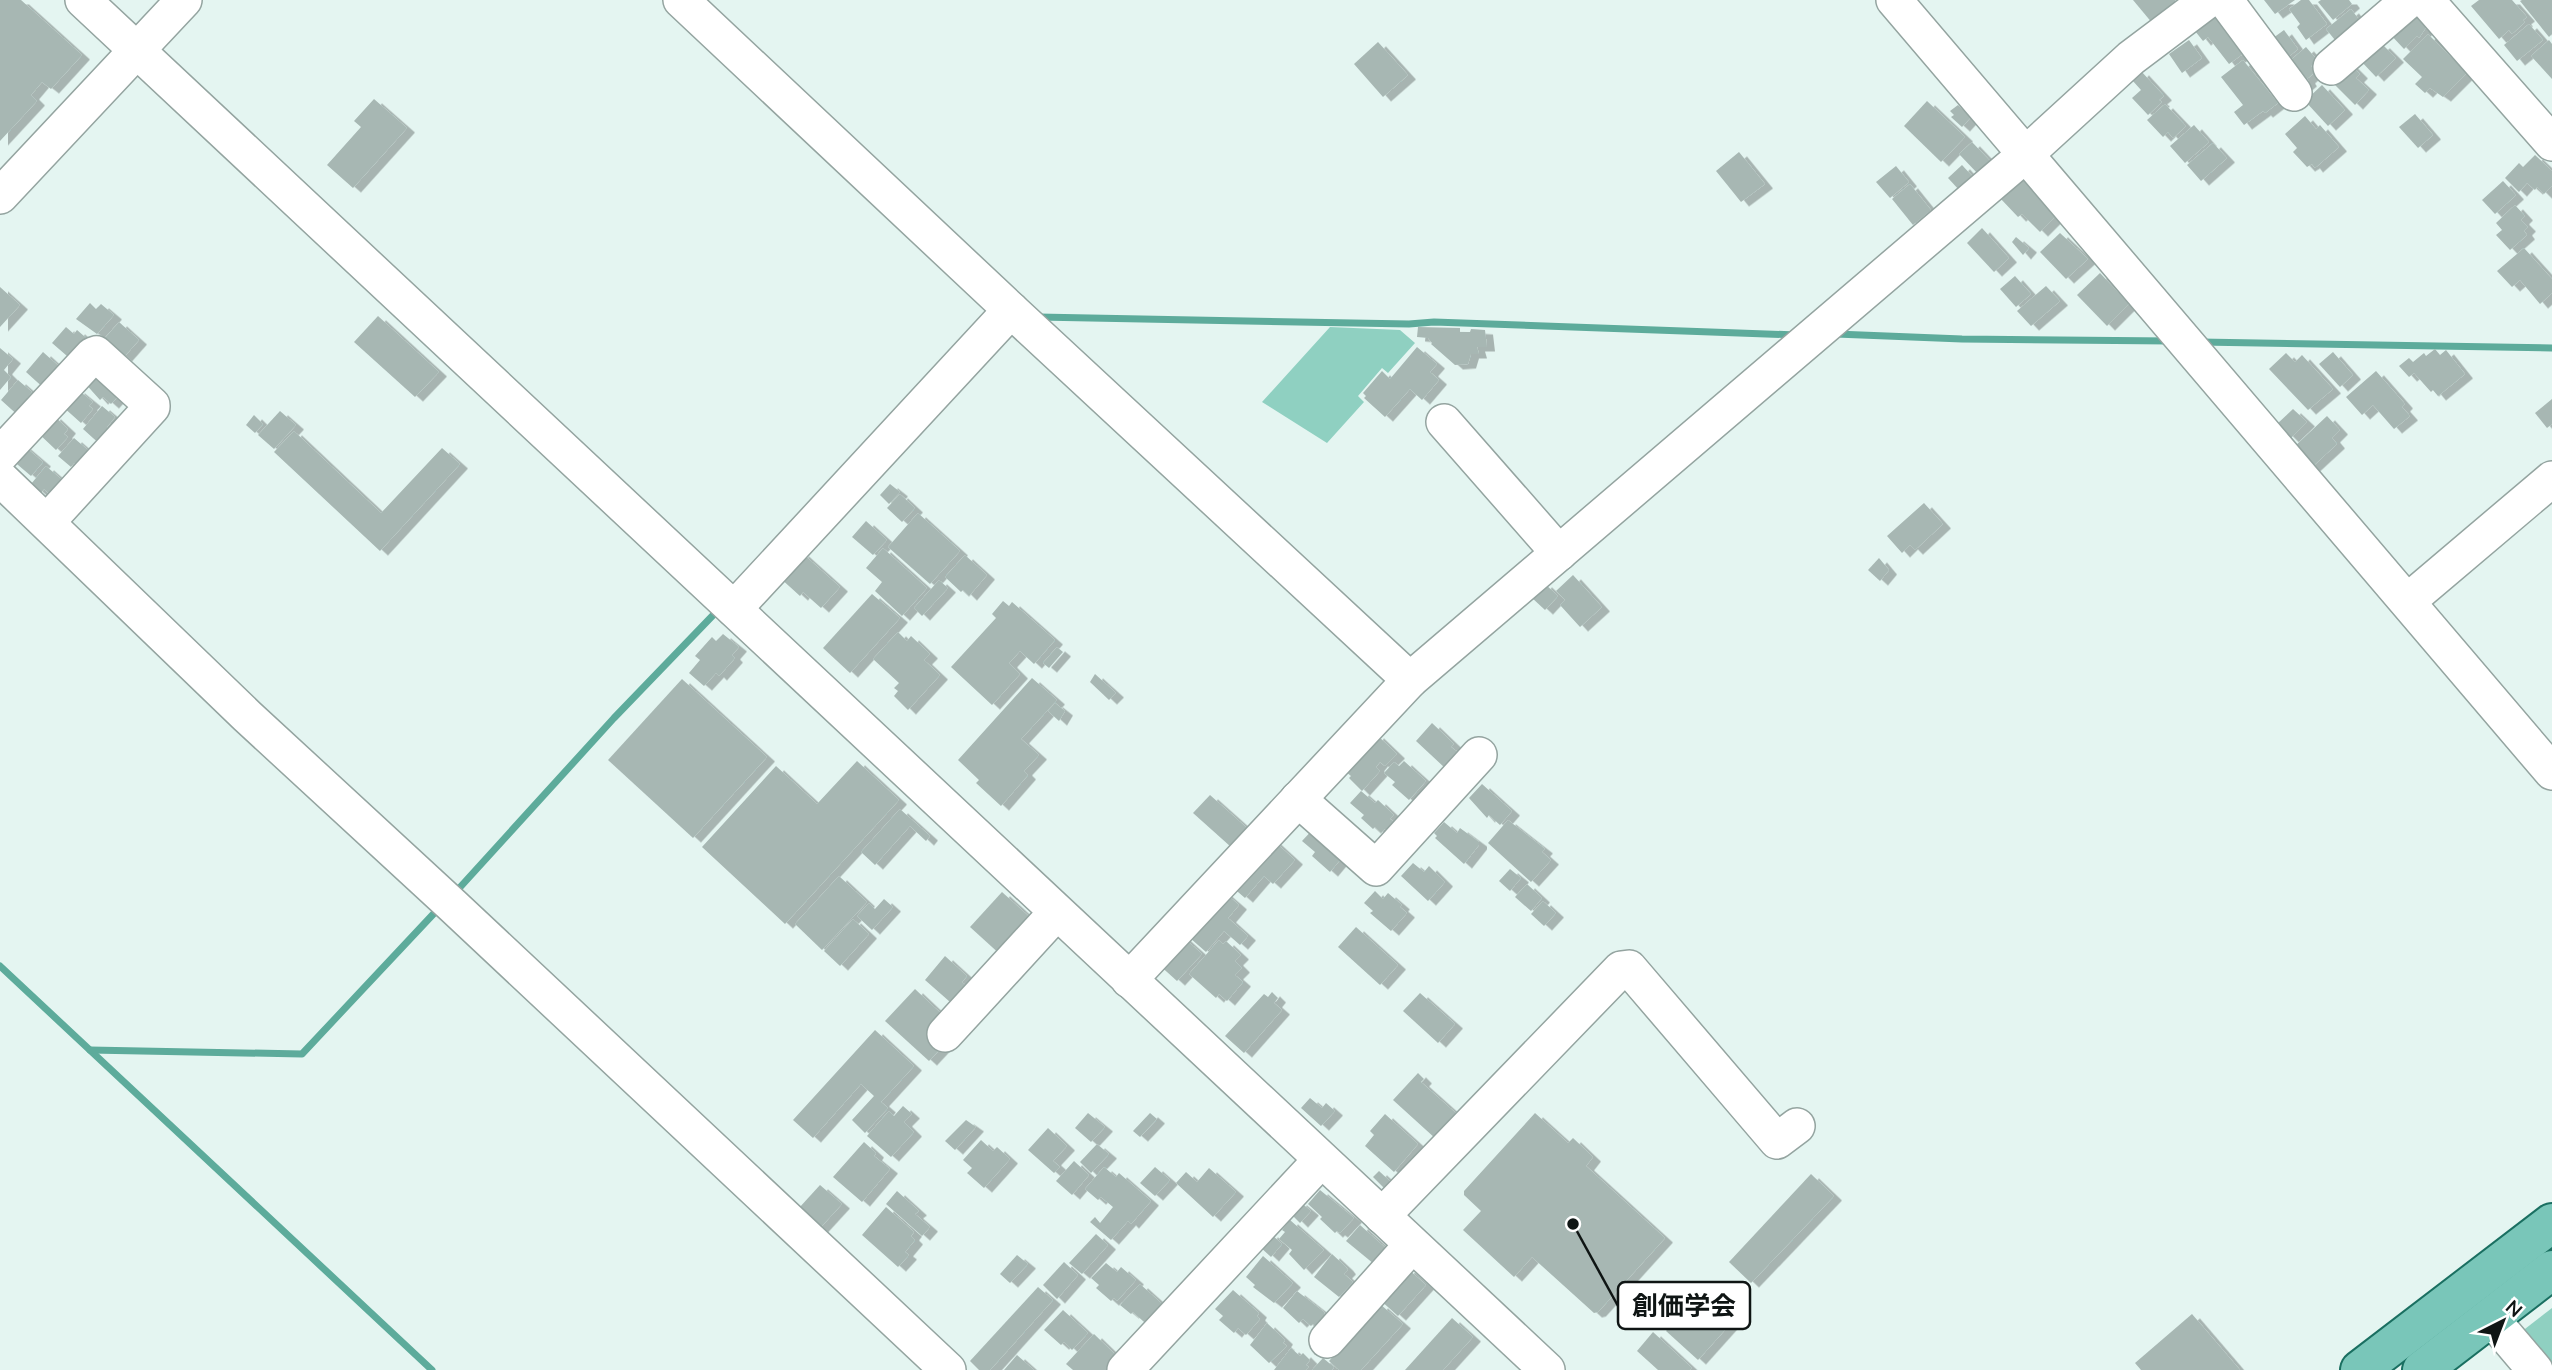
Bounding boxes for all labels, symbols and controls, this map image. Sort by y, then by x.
callout: 創価学会 [1618,1282,1750,1329]
north arrow [2468,1286,2538,1356]
text: 創価学会 [1632,1289,1736,1322]
text: N [2501,1295,2528,1322]

